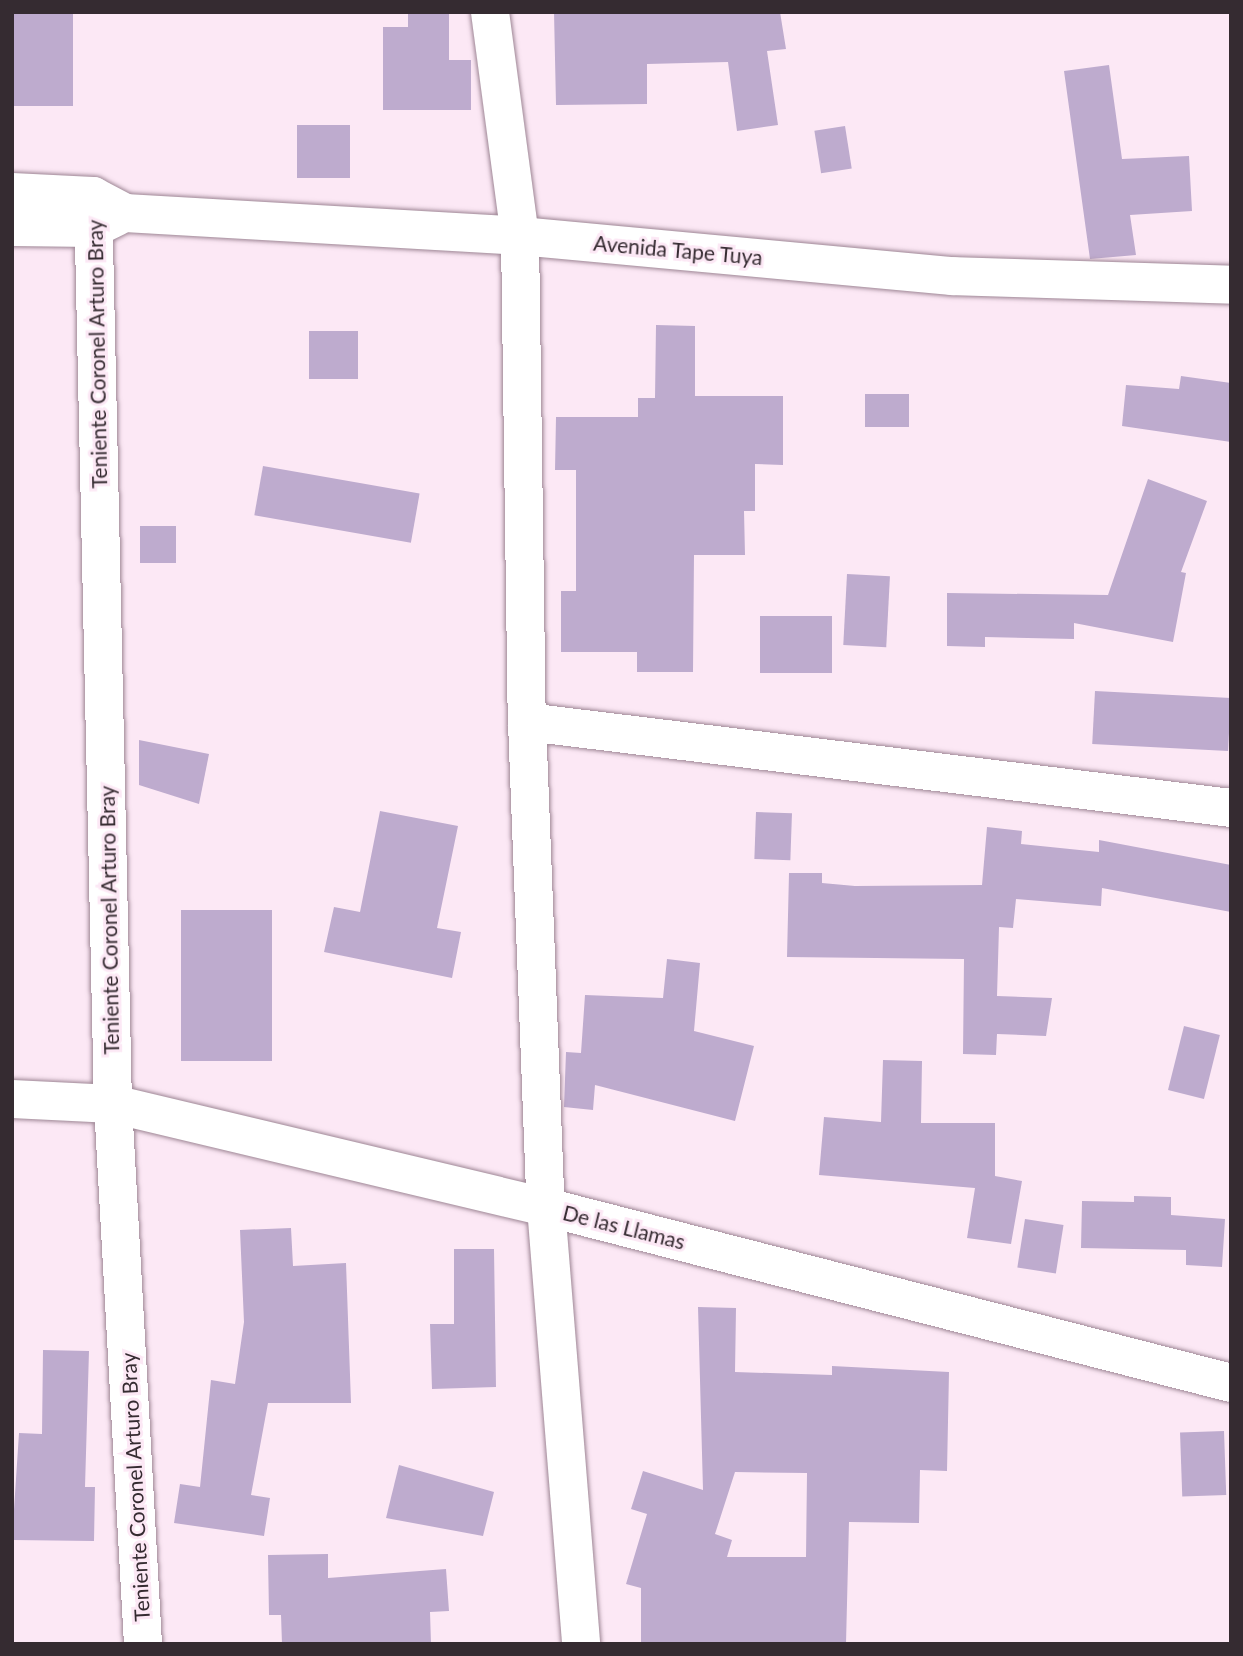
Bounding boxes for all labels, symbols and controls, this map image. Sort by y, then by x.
street label: Teniente Coronel Arturo Bray [82,219,112,489]
street label: Avenida Tape Tuya [592,230,764,270]
street label: Teniente Coronel Arturo Bray [94,785,124,1055]
street label: De las Llamas [560,1200,688,1254]
street label: Teniente Coronel Arturo Bray [115,1352,155,1622]

